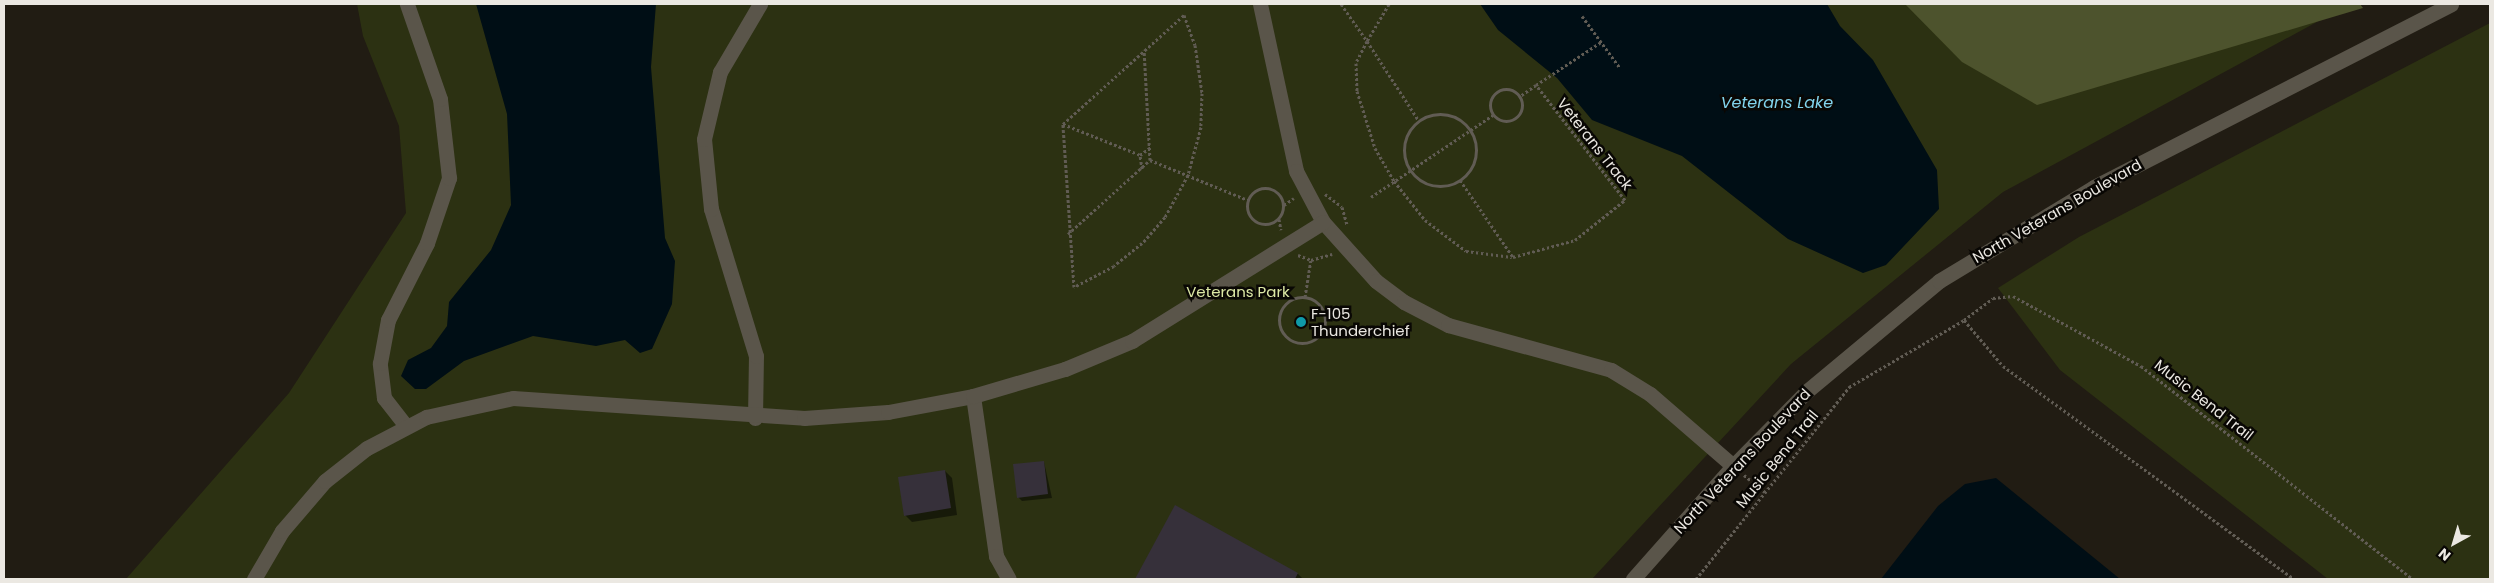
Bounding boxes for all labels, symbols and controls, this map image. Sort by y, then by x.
water label: Veterans Lake [1721,93,1833,113]
street label: Veterans Track [1553,94,1637,194]
street label: North Veterans Boulevard [1969,155,2145,267]
park label: Veterans Park [1186,283,1290,301]
place label: F-105 Thunderchief [1311,304,1410,339]
marker: F-105 Thunderchief [1295,316,1307,328]
street label: Music Bend Trail [2151,356,2257,444]
street label: North Veterans Boulevard [1670,385,1814,537]
street label: Music Bend Trail [1732,406,1822,512]
north arrow [2429,518,2479,568]
text: N [2434,544,2455,566]

